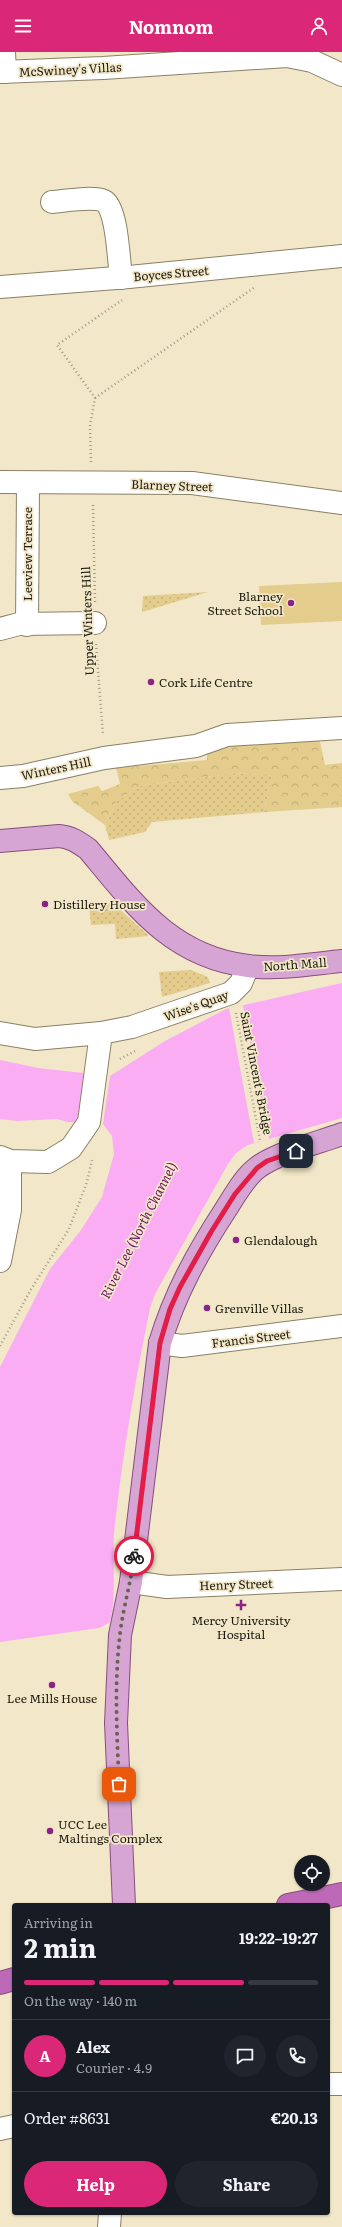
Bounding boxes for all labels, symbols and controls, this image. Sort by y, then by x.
text: Nomnom [129,13,213,40]
icon: menu [12,15,34,37]
icon: person [308,15,330,37]
street label: McSwiney's Villas [18,57,122,81]
street label: Boyces Street [133,261,210,285]
street label: Blarney Street [131,475,213,495]
street label: Leeview Terrace [18,507,36,601]
street label: Upper Winters Hill [76,566,98,676]
place label: Blarney Street School [207,587,283,619]
marker: Blarney Street School [286,598,296,608]
place label: Cork Life Centre [159,673,253,691]
marker: Cork Life Centre [146,677,156,687]
street label: Winters Hill [19,752,93,784]
place label: Distillery House [53,895,146,913]
marker: Distillery House [40,899,50,909]
street label: North Mall [263,953,327,975]
street label: Wise's Quay [161,985,231,1025]
street label: Saint Vincent's Bridge [236,1010,278,1136]
pin [279,1134,313,1168]
icon: home [285,1140,307,1162]
water label: River Lee (North Channel) [95,1158,181,1302]
place label: Glendalough [244,1231,318,1249]
marker: Glendalough [231,1235,241,1245]
place label: Grenville Villas [215,1299,304,1317]
marker: Grenville Villas [202,1303,212,1313]
street label: Francis Street [211,1324,292,1352]
courier [114,1536,154,1576]
icon: bike [123,1545,145,1567]
street label: Henry Street [199,1574,273,1594]
marker: Mercy University Hospital [235,1599,247,1611]
place label: Mercy University Hospital [191,1611,291,1643]
marker: Lee Mills House [47,1680,57,1690]
place label: Lee Mills House [7,1689,97,1707]
pin [102,1767,136,1801]
icon: bag [108,1773,130,1795]
place label: UCC Lee Maltings Complex [58,1815,162,1847]
marker: UCC Lee Maltings Complex [45,1826,55,1836]
map controls [294,1855,330,1891]
button: locate [294,1855,330,1891]
text: Arriving in [24,1913,93,1932]
text: 19:22–19:27 [239,1926,318,1949]
text: 2 min [24,1927,97,1966]
text: On the way · 140 m [24,1991,137,2010]
text: Alex [76,2035,110,2058]
button: chat [224,2035,266,2077]
button: phone [276,2035,318,2077]
text: A [39,2044,51,2067]
text: Courier · 4.9 [76,2058,152,2077]
text: Order #8631 [24,2106,110,2129]
text: €20.13 [271,2106,318,2129]
button: Help [24,2161,167,2207]
button: Share [175,2161,318,2207]

